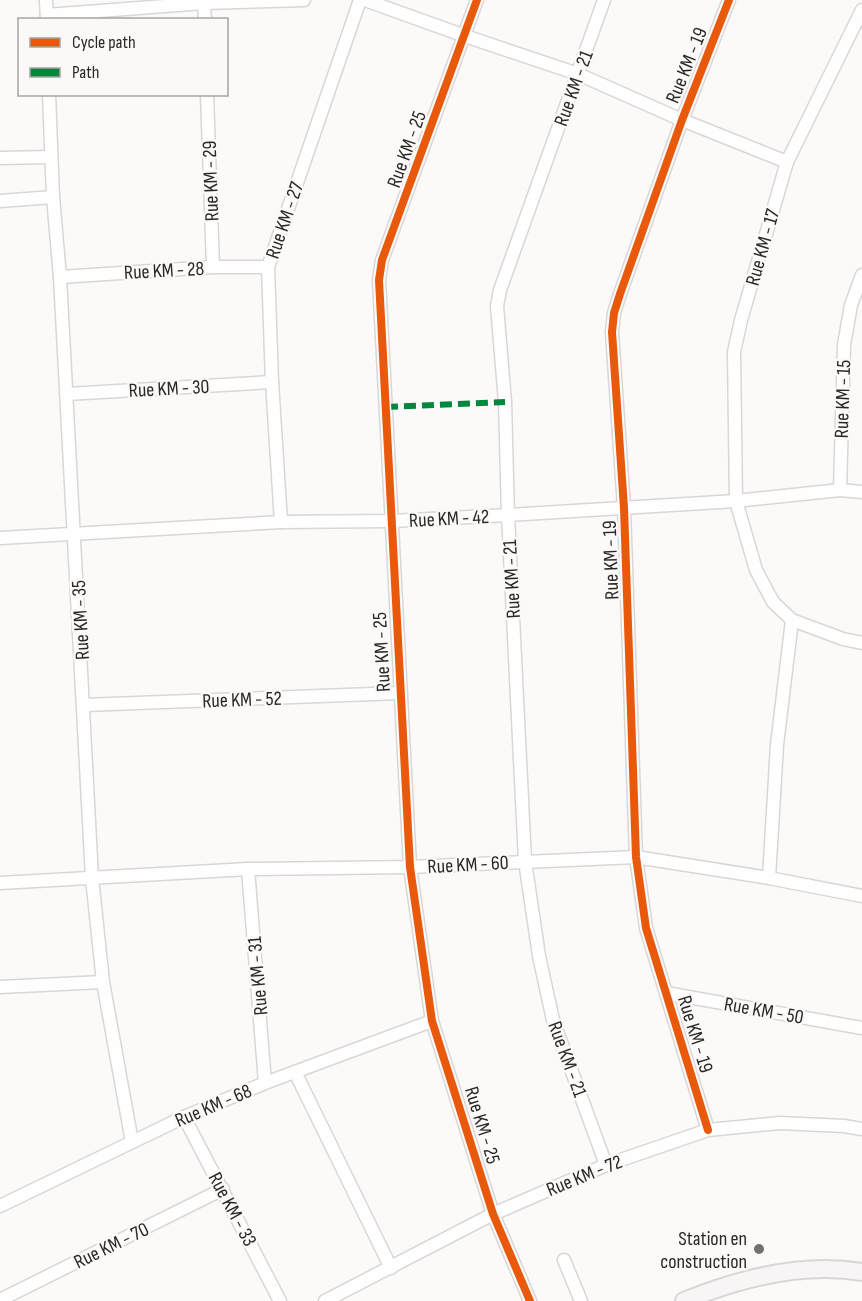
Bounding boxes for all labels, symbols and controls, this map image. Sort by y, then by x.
legend [18,18,228,96]
street label: Rue KM - 19 [661,24,713,107]
text: Cycle path [72,32,136,53]
street label: Rue KM - 21 [549,47,599,129]
text: Path [72,62,100,83]
street label: Rue KM - 25 [382,108,432,191]
street label: Rue KM - 29 [198,140,224,222]
street label: Rue KM - 27 [261,179,309,262]
street label: Rue KM - 17 [741,206,785,288]
street label: Rue KM - 28 [123,257,205,285]
street label: Rue KM - 15 [830,359,856,439]
street label: Rue KM - 30 [128,375,210,403]
street label: Rue KM - 42 [408,505,490,533]
street label: Rue KM - 19 [598,520,624,600]
street label: Rue KM - 21 [498,539,526,619]
street label: Rue KM - 35 [67,579,95,660]
street label: Rue KM - 25 [368,611,396,692]
street label: Rue KM - 52 [202,687,282,713]
street label: Rue KM - 60 [427,851,509,879]
street label: Rue KM - 31 [243,936,273,1016]
street label: Rue KM - 50 [722,992,806,1030]
street label: Rue KM - 19 [672,993,718,1076]
street label: Rue KM - 21 [542,1018,592,1100]
street label: Rue KM - 68 [171,1079,255,1133]
street label: Rue KM - 25 [459,1084,505,1167]
street label: Rue KM - 72 [543,1150,626,1202]
street label: Rue KM - 33 [203,1168,262,1251]
street label: Rue KM - 70 [70,1217,153,1274]
place label: Station en construction [660,1227,747,1274]
marker: Station en construction [752,1242,766,1256]

